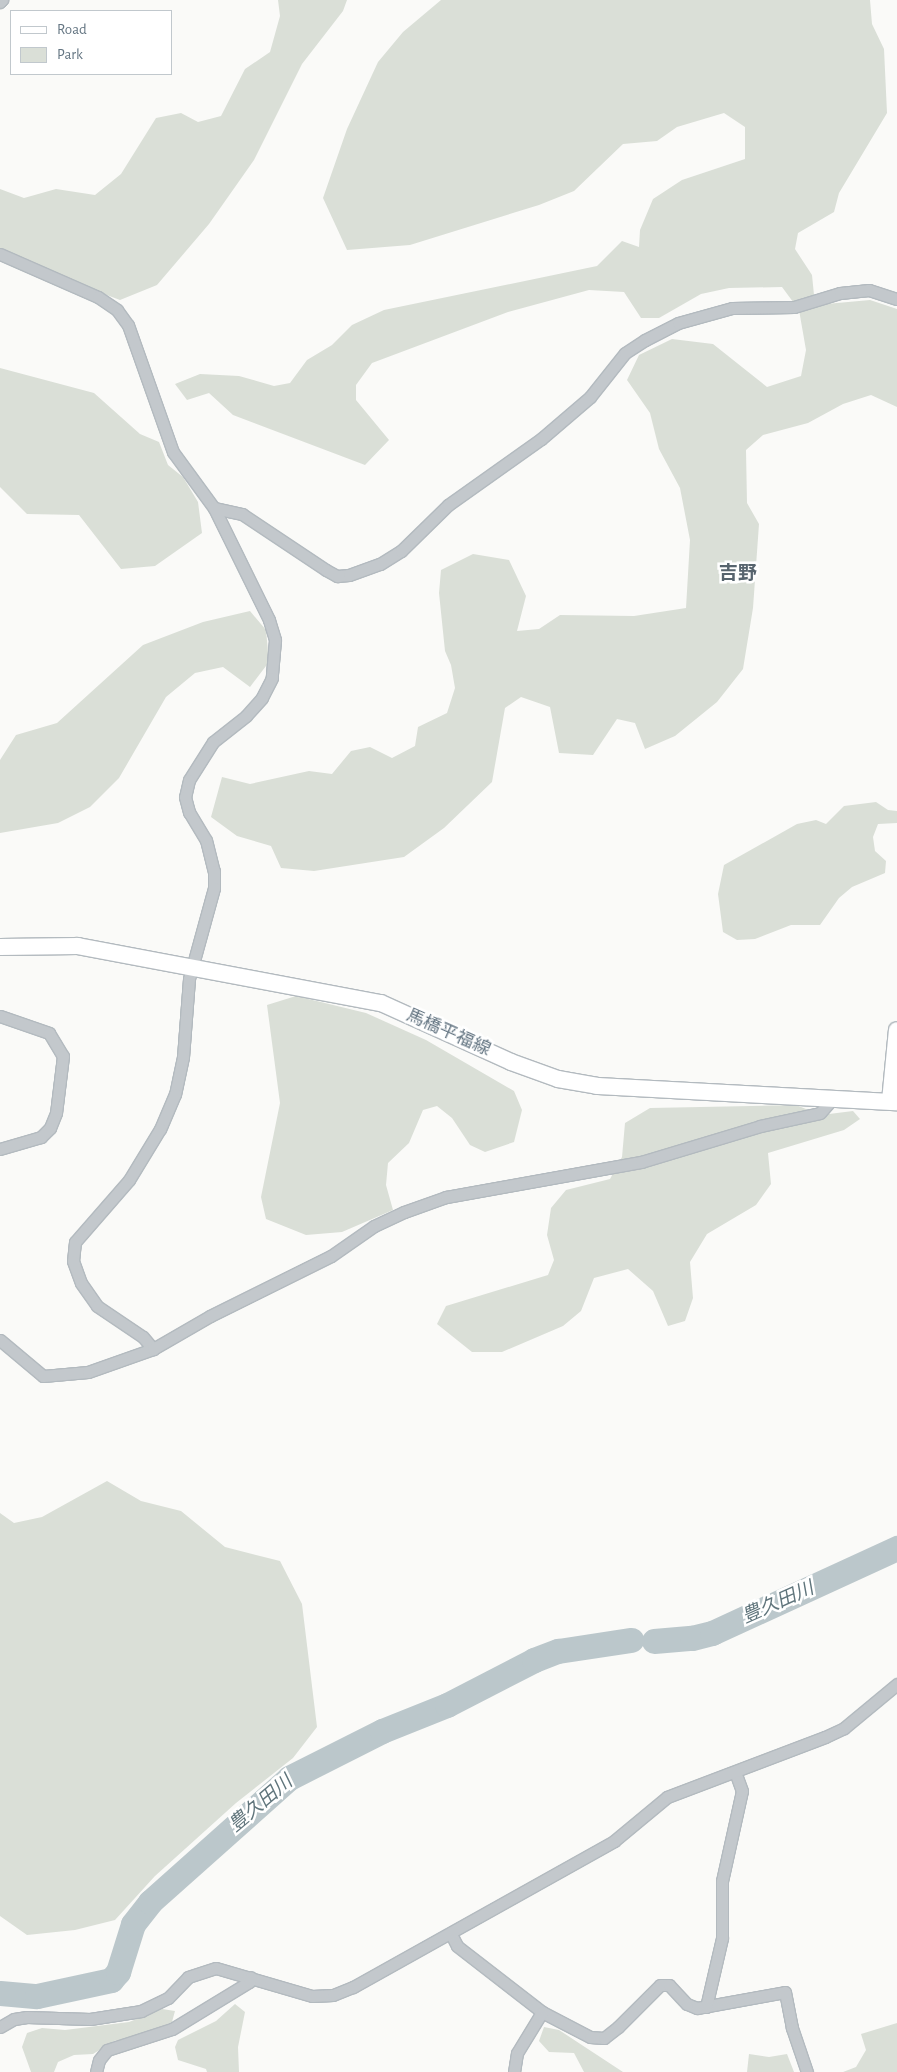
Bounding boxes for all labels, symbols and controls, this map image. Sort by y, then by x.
legend [10,10,172,75]
text: Road [57,22,87,37]
text: Park [57,47,83,62]
district label: 吉野 [719,563,757,585]
street label: 馬橋平福線 [402,1005,494,1061]
water label: 豊久田川 [739,1577,817,1629]
water label: 豊久田川 [225,1771,297,1837]

